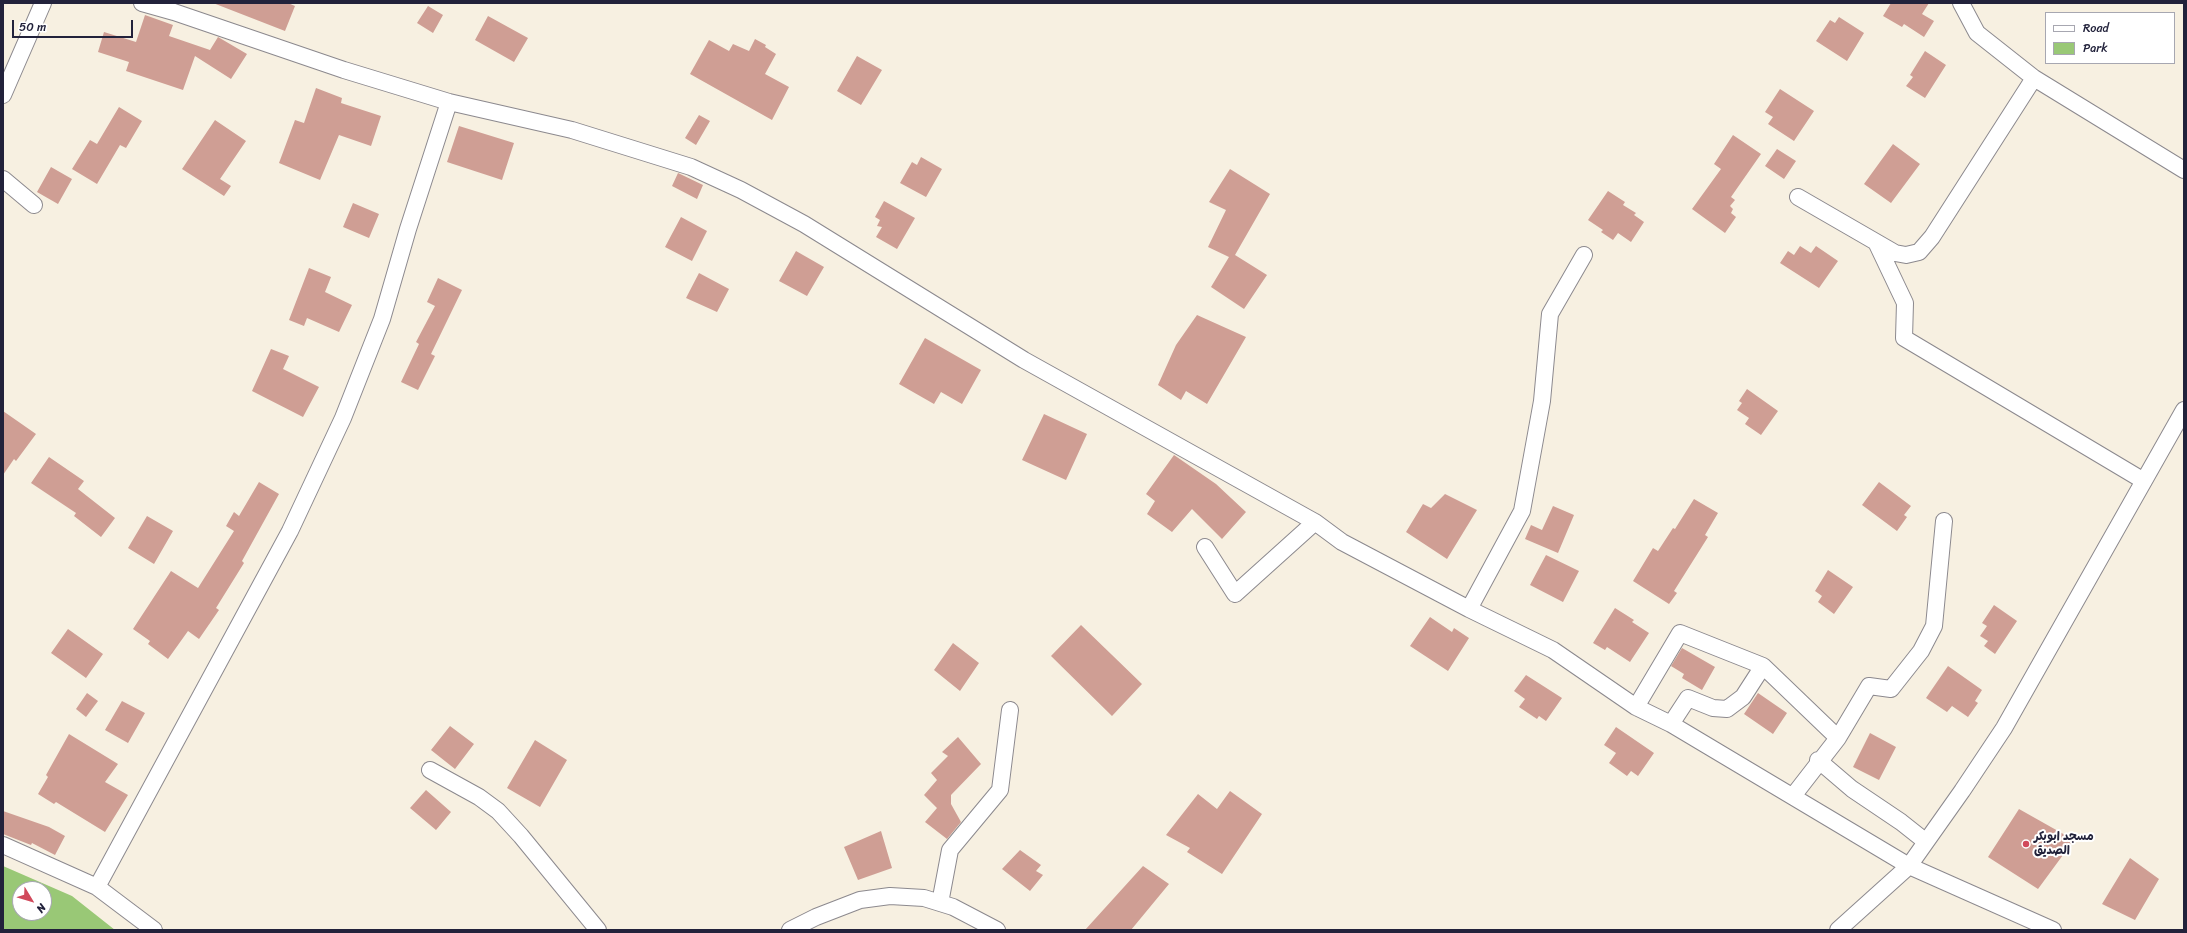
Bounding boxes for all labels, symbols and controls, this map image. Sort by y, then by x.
scale bar [14,12,135,38]
legend [2045,12,2175,64]
text: 50 m [19,16,46,38]
text: Road [2083,17,2109,39]
text: Park [2083,37,2108,59]
place label: مسجد ابوبكر الصديق [2034,830,2094,858]
marker: مسجد ابوبكر الصديق [2021,839,2031,849]
north arrow [12,881,52,921]
text: N [31,899,51,917]

